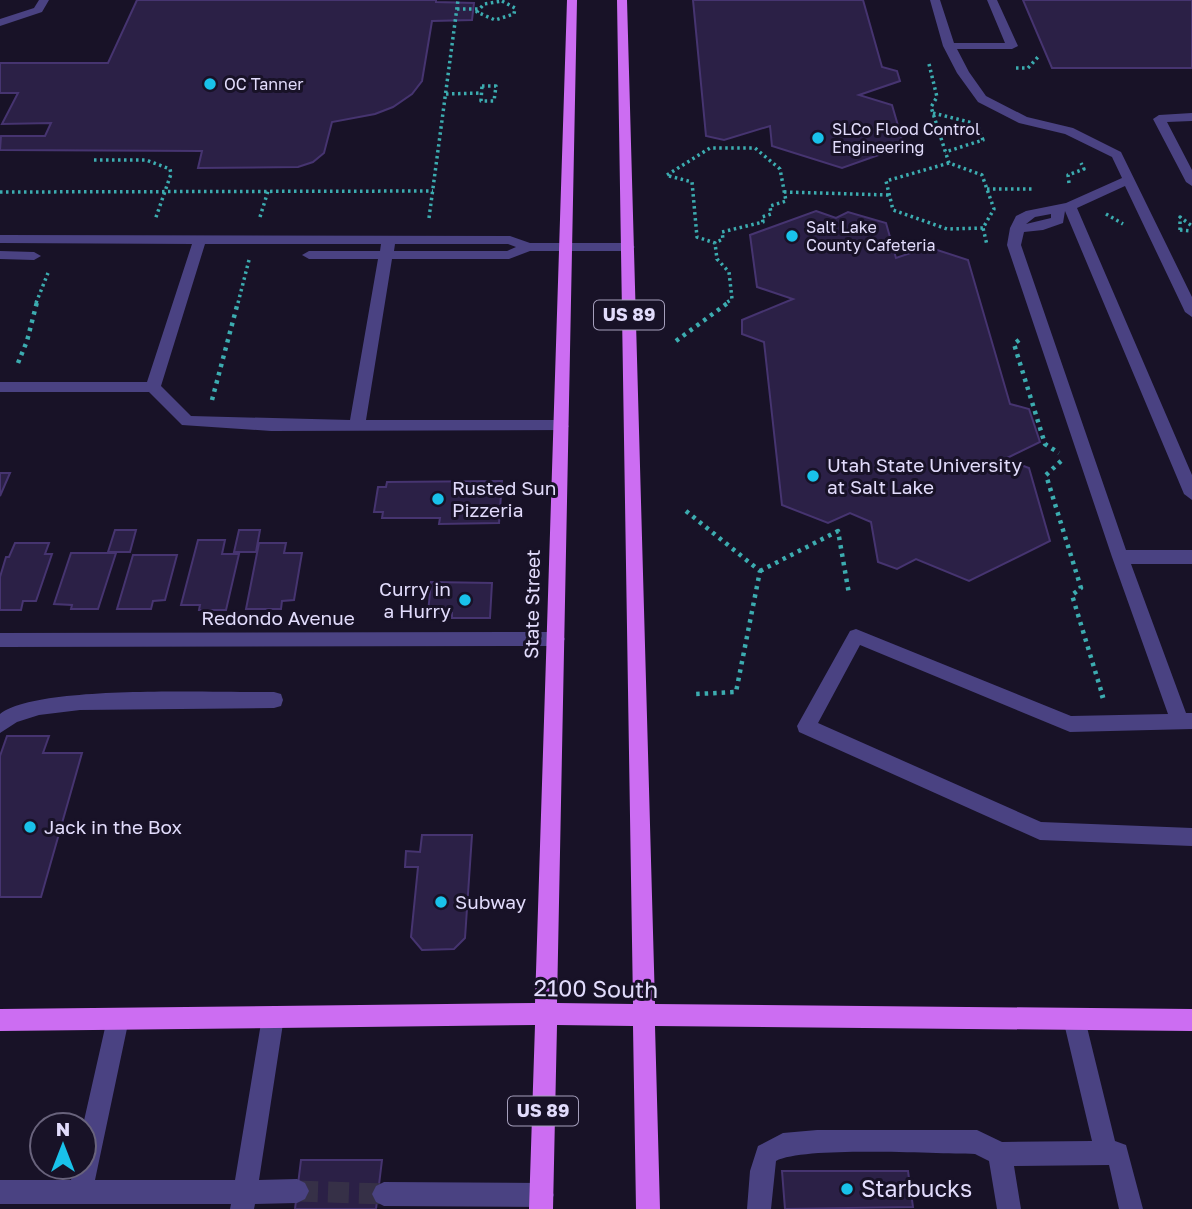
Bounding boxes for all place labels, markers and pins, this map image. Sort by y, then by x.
place label: OC Tanner [224,74,303,94]
marker: OC Tanner [202,76,218,92]
place label: SLCo Flood Control Engineering [832,119,980,157]
marker: SLCo Flood Control Engineering [810,130,826,146]
place label: Salt Lake County Cafeteria [806,217,936,255]
marker: Salt Lake County Cafeteria [784,228,800,244]
place label: Utah State University at Salt Lake [827,453,1022,498]
marker: Utah State University at Salt Lake [805,468,821,484]
place label: Rusted Sun Pizzeria [452,476,557,521]
marker: Rusted Sun Pizzeria [430,491,446,507]
place label: Curry in a Hurry [379,577,451,622]
marker: Curry in a Hurry [457,592,473,608]
place label: Jack in the Box [44,815,182,838]
marker: Jack in the Box [22,819,38,835]
place label: Subway [455,890,527,913]
marker: Subway [433,894,449,910]
place label: Starbucks [861,1174,972,1202]
marker: Starbucks [839,1181,855,1197]

